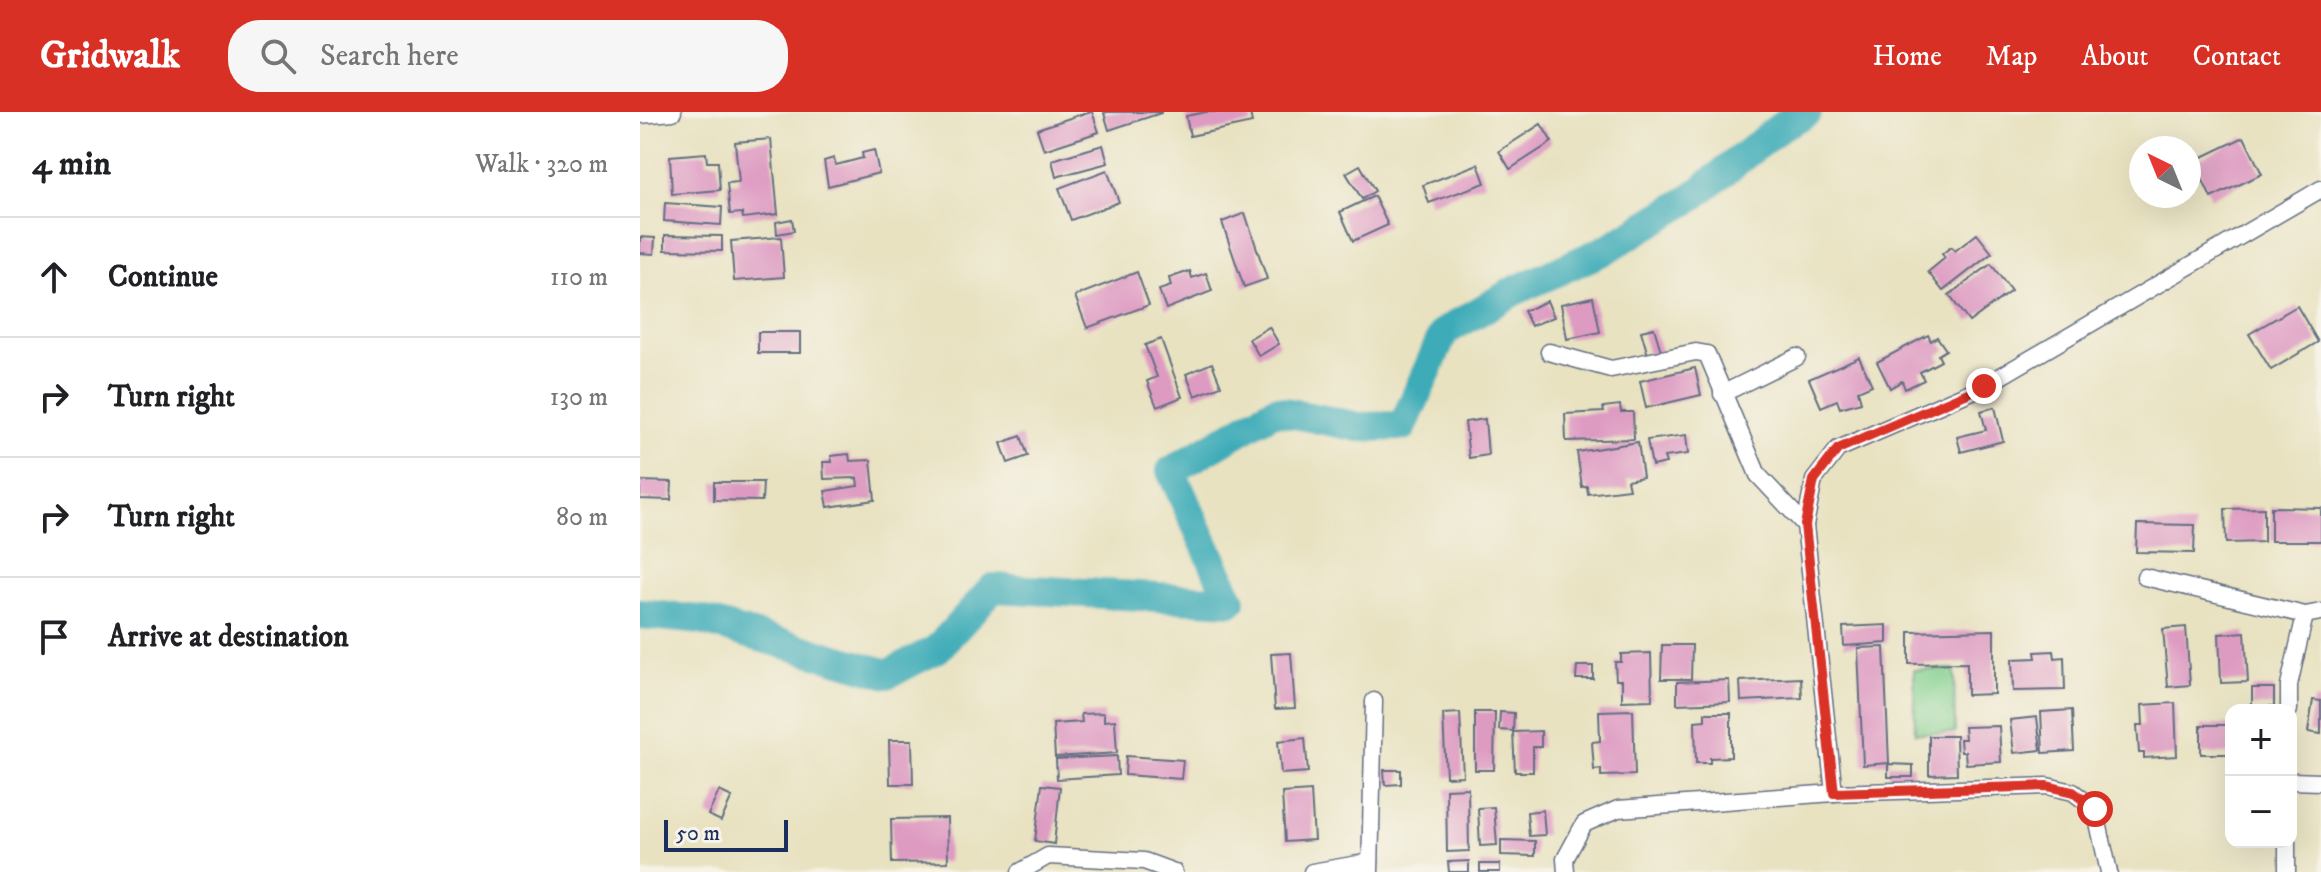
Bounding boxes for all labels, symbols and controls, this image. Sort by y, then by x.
search box [228,20,788,92]
text: Gridwalk [40,32,180,80]
icon: search [256,34,300,78]
text: Search here [320,38,459,75]
text: Home [1873,39,1942,74]
text: Map [1986,39,2037,74]
text: About [2081,39,2148,74]
text: Contact [2192,39,2281,74]
north arrow [2129,136,2201,208]
text: 4 min [32,143,111,185]
text: Walk · 320 m [475,148,608,181]
icon: ahead [32,255,76,299]
text: Continue [108,259,218,296]
text: 110 m [550,261,608,294]
route end [1966,368,2002,404]
icon: right [32,375,76,419]
text: Turn right [108,379,235,416]
text: 130 m [550,381,608,414]
icon: right [32,495,76,539]
text: Turn right [108,499,235,536]
text: 80 m [556,501,608,534]
icon: arrive [32,615,76,659]
text: Arrive at destination [108,619,349,656]
map controls [2225,704,2297,848]
button: + [2225,704,2297,776]
button: − [2225,776,2297,848]
route start [2077,791,2113,827]
scale bar [664,816,788,852]
text: 50 m [676,820,720,847]

